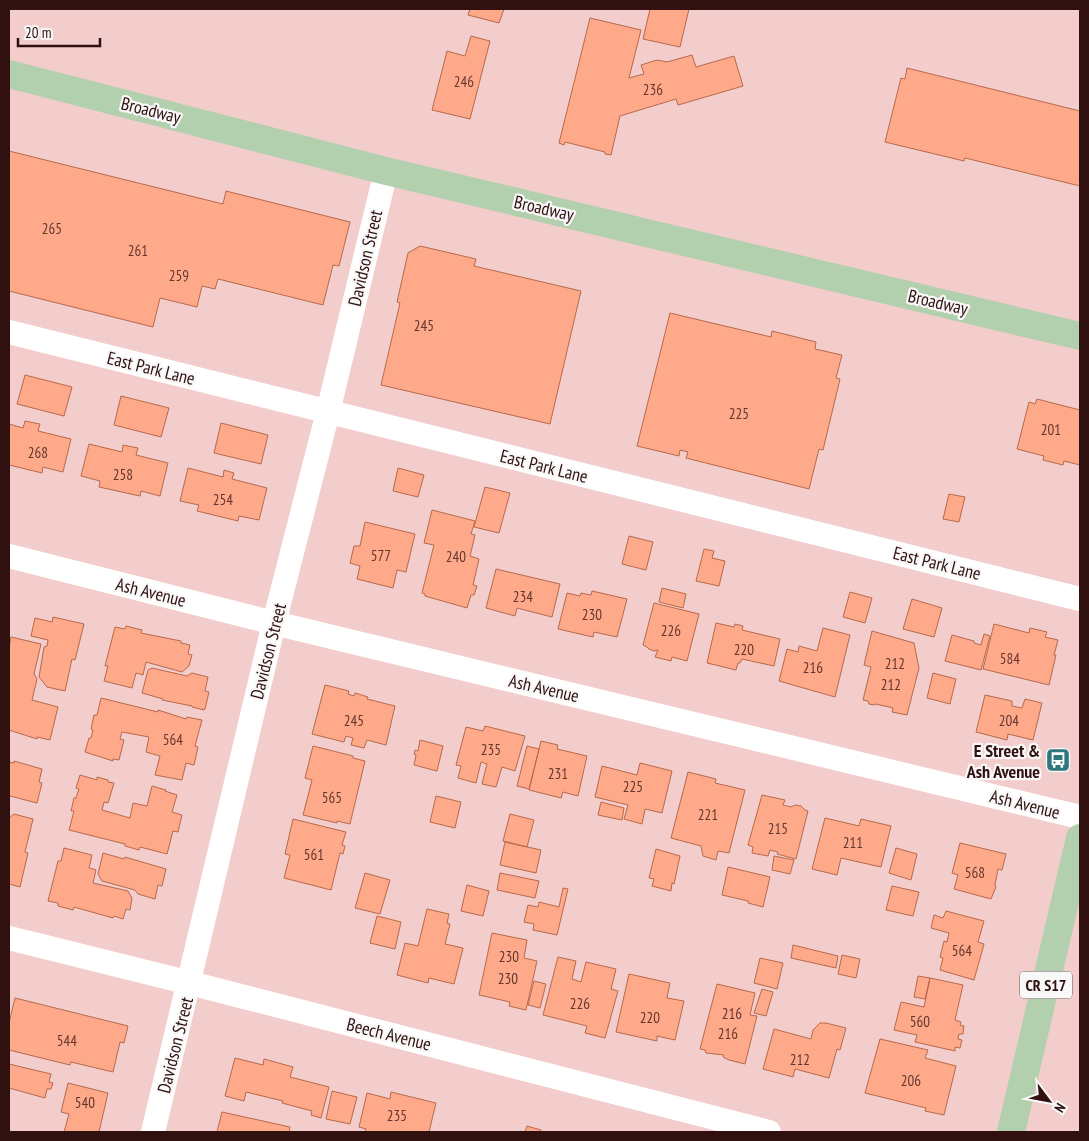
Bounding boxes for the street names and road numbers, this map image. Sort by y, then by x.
street label: Broadway [119,91,183,129]
street label: Broadway [512,190,576,226]
street label: Davidson Street [343,208,387,308]
street label: Broadway [906,284,970,320]
street label: East Park Lane [105,346,197,390]
street label: East Park Lane [498,444,590,488]
street label: East Park Lane [891,541,983,585]
street label: Ash Avenue [114,572,188,612]
street label: Davidson Street [245,601,291,701]
street label: Ash Avenue [507,669,581,707]
street label: Ash Avenue [988,784,1062,824]
road number: CR S17 [1020,972,1072,998]
street label: Davidson Street [152,995,198,1095]
street label: Beech Avenue [344,1012,434,1056]

